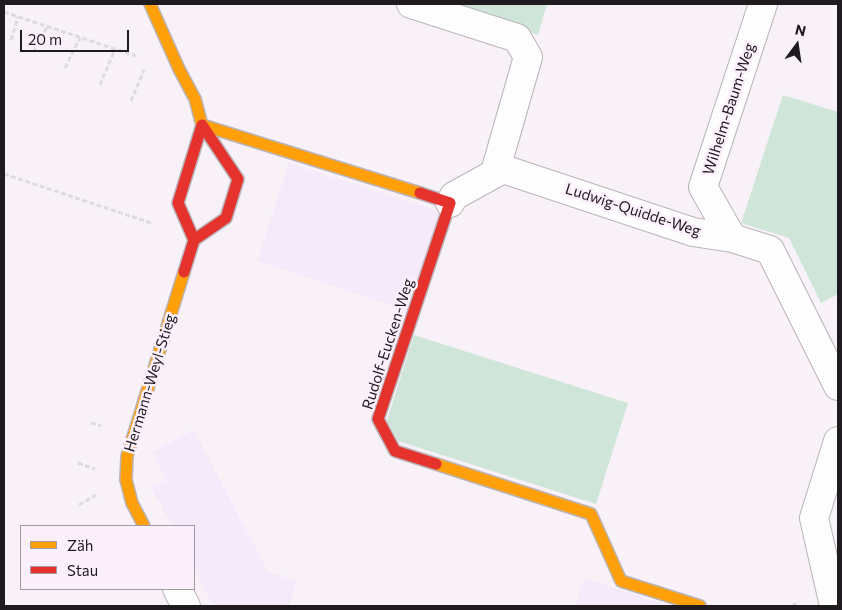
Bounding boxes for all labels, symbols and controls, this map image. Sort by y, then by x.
scale bar [22,20,131,52]
north arrow [772,20,822,70]
text: N [794,20,808,39]
text: 20 m [28,30,62,48]
street label: Wilhelm-Baum-Weg [699,41,759,177]
street label: Ludwig-Quidde-Weg [563,180,703,240]
street label: Rudolf-Eucken-Weg [358,276,418,412]
street label: Hermann-Weyl-Stieg [120,312,180,454]
legend [20,525,195,590]
text: Zäh [67,536,93,554]
text: Stau [67,561,98,579]

